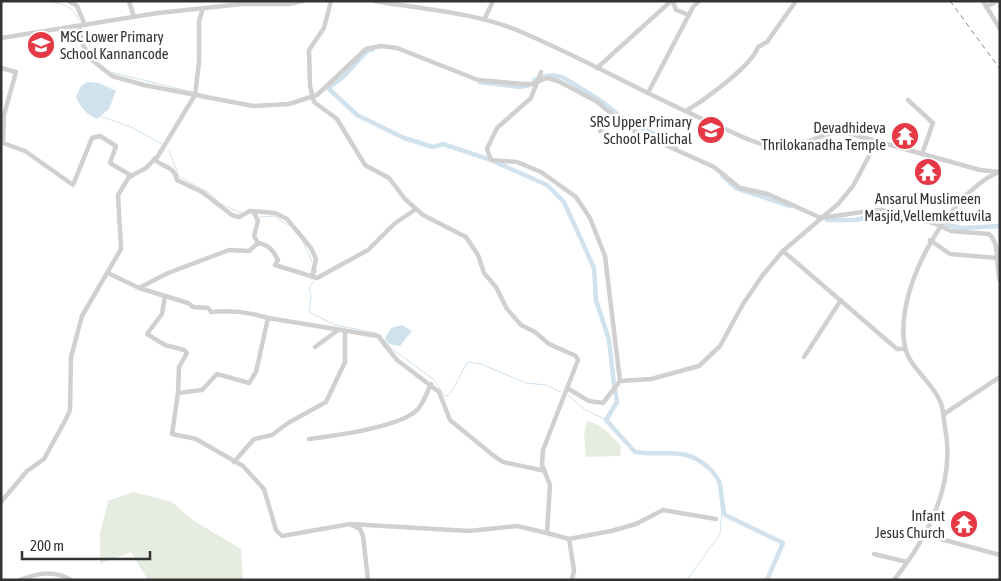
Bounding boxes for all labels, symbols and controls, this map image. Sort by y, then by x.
place label: MSC Lower Primary School Kannancode [60,28,169,62]
school or university icon: MSC Lower Primary School Kannancode [26,30,56,60]
place label: SRS Upper Primary School Pallichal [590,113,692,147]
school or university icon: SRS Upper Primary School Pallichal [696,115,726,145]
place label: Devadhideva Thrilokanadha Temple [761,119,886,153]
temple icon: Devadhideva Thrilokanadha Temple [890,121,920,151]
temple icon: Ansarul Muslimeen Masjid,Vellemkettuvila [913,157,943,187]
place label: Ansarul Muslimeen Masjid,Vellemkettuvila [864,190,992,224]
place label: Infant Jesus Church [875,507,945,541]
temple icon: Infant Jesus Church [949,509,979,539]
scale bar [22,528,150,560]
text: 200 m [30,537,64,554]

